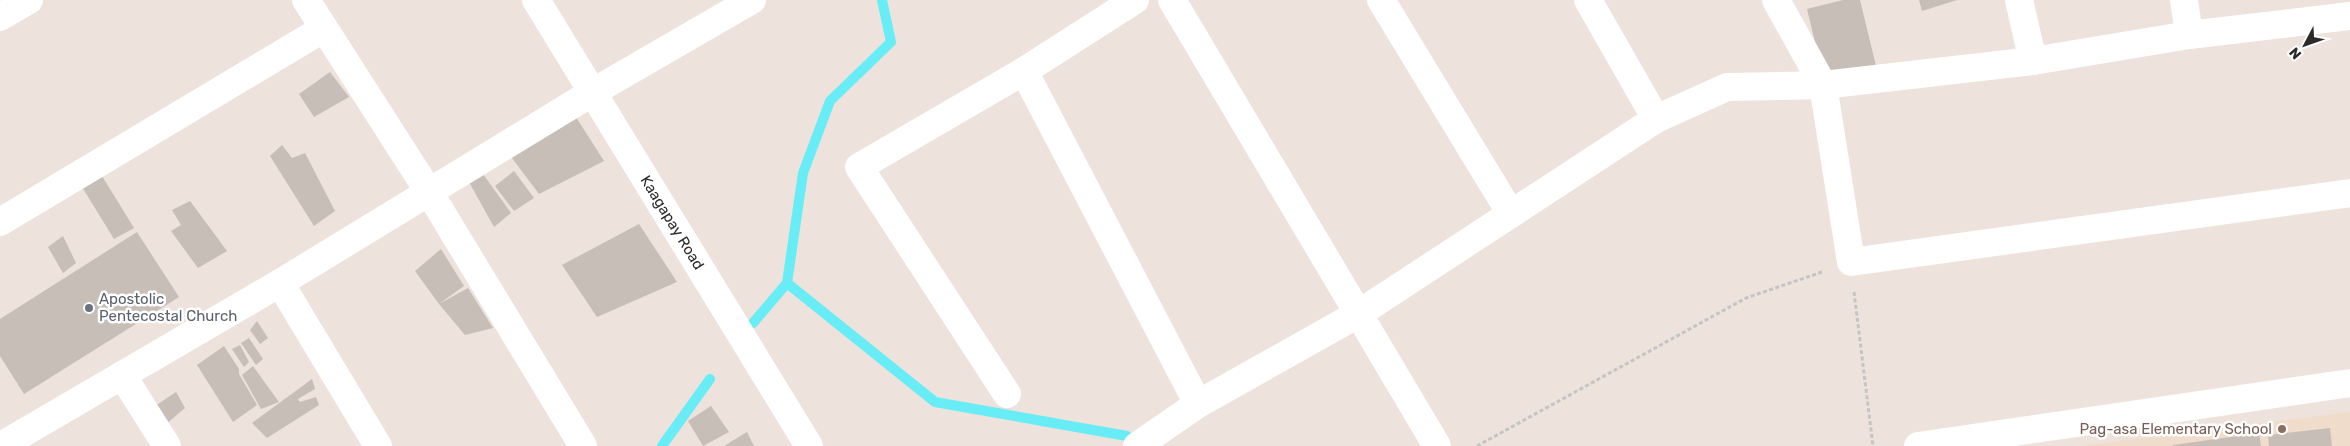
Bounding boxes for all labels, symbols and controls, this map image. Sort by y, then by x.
north arrow [2280,20,2330,70]
text: N [2286,44,2305,63]
street label: Kaagapay Road [637,172,708,273]
place label: Apostolic Pentecostal Church [99,290,237,325]
marker: Apostolic Pentecostal Church [83,302,95,314]
place label: Pag-asa Elementary School [2079,420,2272,438]
marker: Pag-asa Elementary School [2276,423,2288,435]

